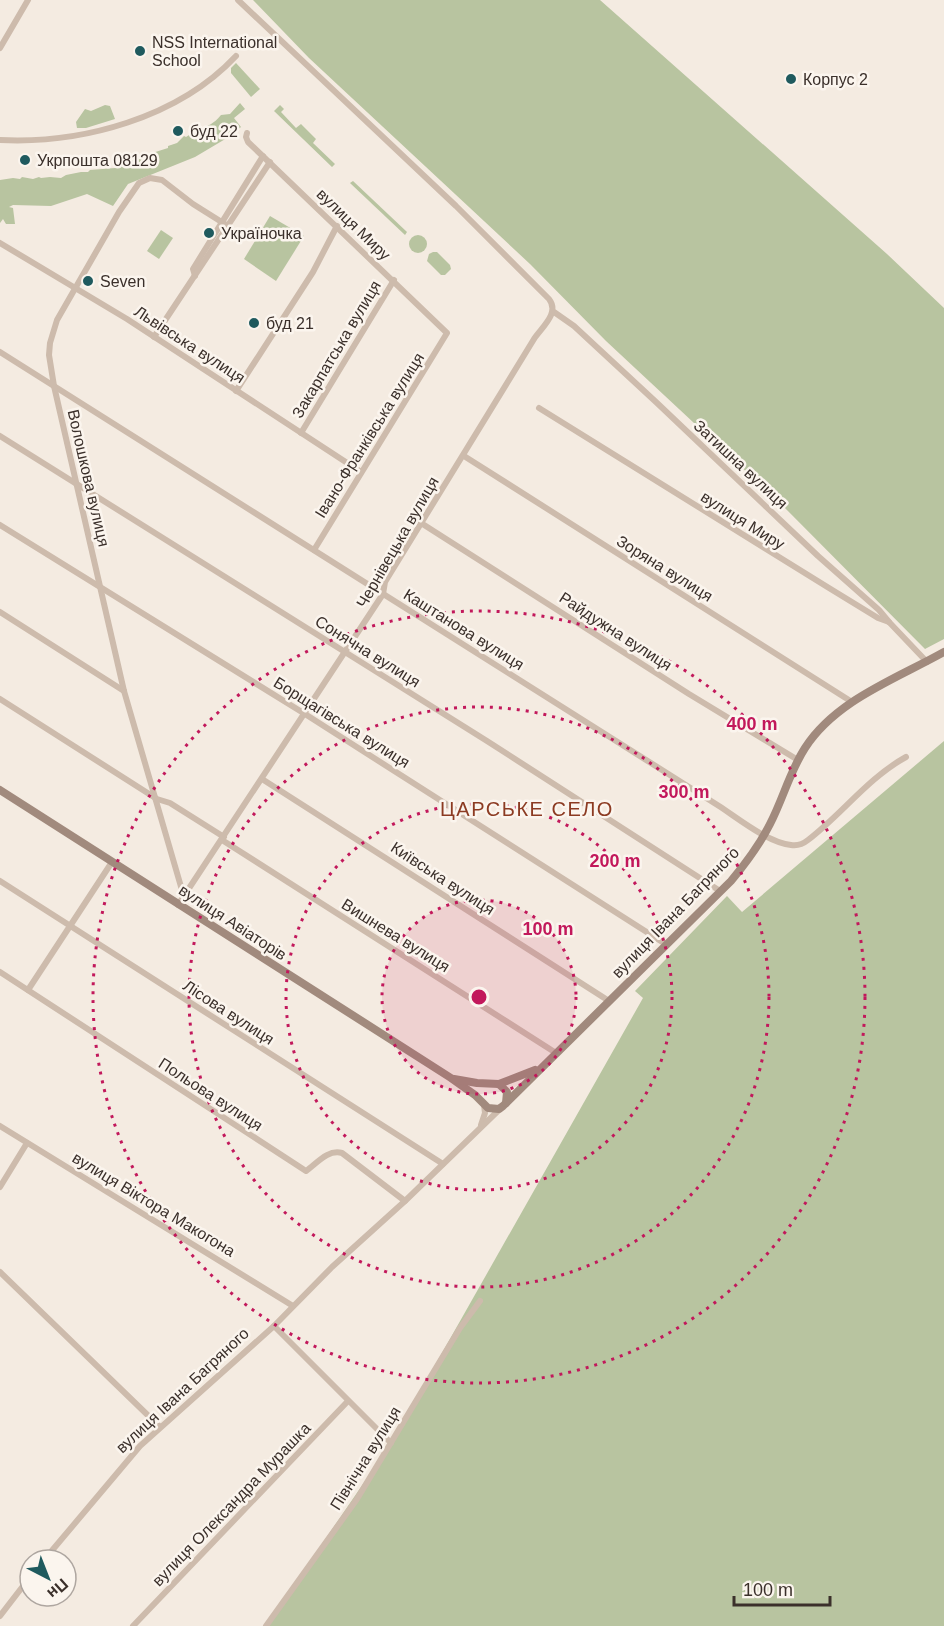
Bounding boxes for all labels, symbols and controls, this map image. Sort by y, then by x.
place label: NSS International School [152,34,277,69]
marker: NSS International School [133,44,147,58]
place label: Корпус 2 [803,71,868,88]
marker: Корпус 2 [784,72,798,86]
place label: буд 22 [190,123,238,140]
marker: буд 22 [171,124,185,138]
place label: Укрпошта 08129 [37,152,158,169]
marker: Укрпошта 08129 [18,153,32,167]
street label: вулиця Миру [313,185,394,264]
place label: Україночка [221,225,302,242]
marker: Україночка [202,226,216,240]
place label: Seven [100,273,145,290]
marker: Seven [81,274,95,288]
street label: Закарпатська вулиця [289,278,384,421]
street label: Львівська вулиця [131,302,248,386]
place label: буд 21 [266,315,314,332]
marker: буд 21 [247,316,261,330]
street label: Івано-Франківська вулиця [312,350,427,521]
street label: Волошкова вулиця [64,408,113,548]
street label: Затишна вулиця [690,417,791,512]
street label: Чернівецька вулиця [353,474,442,611]
street label: вулиця Миру [698,488,788,553]
street label: Зоряна вулиця [614,532,716,605]
street label: Каштанова вулиця [401,586,527,673]
street label: Райдужна вулиця [556,589,675,674]
street label: Сонячна вулиця [312,612,423,691]
street label: Борщагівська вулиця [271,674,413,771]
text: 400 m [726,714,778,734]
text: 300 m [658,782,710,802]
district label: ЦАРСЬКЕ СЕЛО [440,798,614,820]
street label: Київська вулиця [388,839,498,918]
street label: вулиця Івана Багряного [608,843,742,981]
text: 200 m [589,851,641,871]
street label: вулиця Авіаторів [176,881,290,963]
street label: Вишнева вулиця [339,895,453,975]
text: 100 m [522,919,574,939]
street label: Лісова вулиця [180,977,277,1048]
centre of rings [469,987,489,1007]
street label: Польова вулиця [156,1055,266,1134]
street label: вулиця Віктора Макогона [69,1149,238,1260]
street label: вулиця Івана Багряного [113,1324,252,1456]
street label: Північна вулиця [327,1404,404,1513]
street label: вулиця Олександра Мурашка [149,1419,314,1589]
north arrow [18,1548,78,1608]
scale bar [734,1569,830,1607]
text: Пн [44,1575,71,1602]
text: 100 m [743,1580,793,1600]

